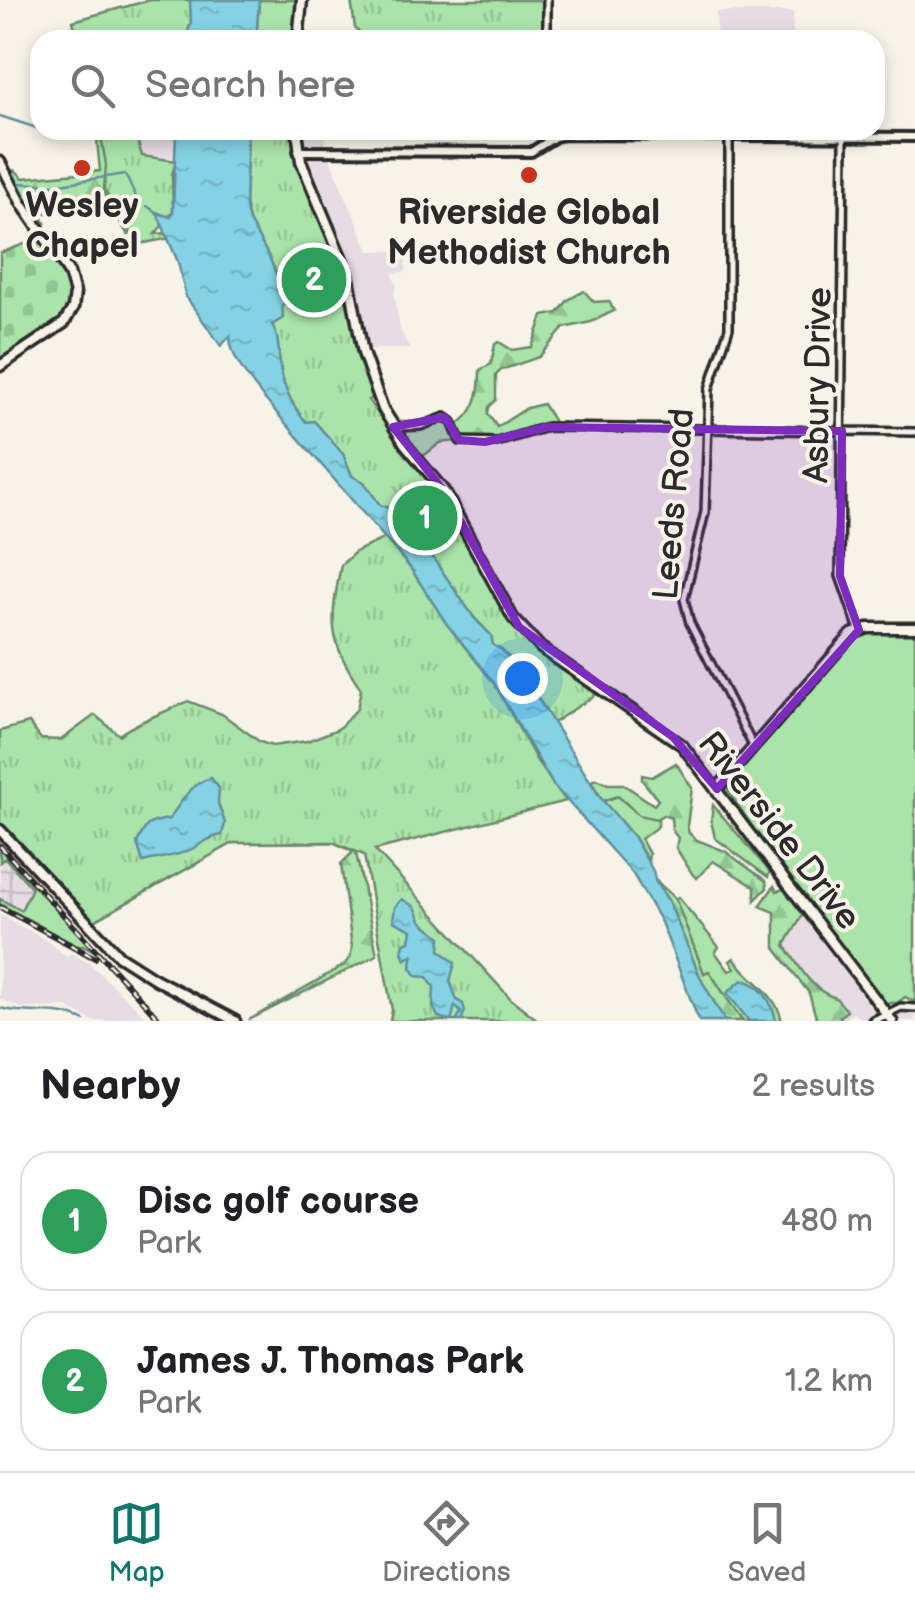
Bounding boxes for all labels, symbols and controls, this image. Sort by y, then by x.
search box [30,30,885,140]
icon: search [65,58,120,113]
text: Search here [145,63,356,108]
marker: Wesley Chapel [71,157,93,179]
marker: Riverside Global Methodist Church [518,164,540,186]
place label: Wesley Chapel [25,185,139,268]
place label: Riverside Global Methodist Church [387,192,671,275]
pin: 2 [282,242,346,318]
street label: Asbury Drive [795,287,842,483]
street label: Leeds Road [645,407,704,602]
pin: 1 [392,480,458,556]
your location [497,653,548,704]
street label: Riverside Drive [688,723,870,939]
text: Nearby [40,1061,180,1112]
text: 2 results [751,1067,875,1106]
text: Disc golf course [137,1179,419,1224]
text: 1 [68,1202,81,1241]
text: 480 m [781,1202,873,1241]
text: Park [137,1224,201,1263]
text: James J. Thomas Park [137,1339,524,1384]
text: 2 [65,1362,84,1401]
text: 1.2 km [785,1362,873,1401]
text: Park [137,1384,201,1423]
tab: Map [109,1496,165,1589]
tab: Directions [382,1496,511,1589]
tab: Saved [728,1496,806,1589]

